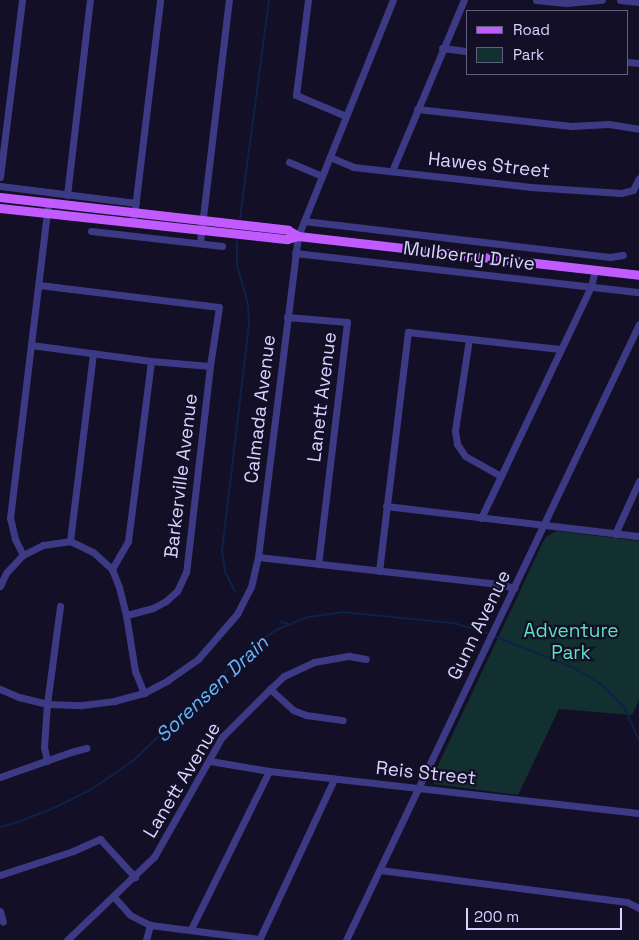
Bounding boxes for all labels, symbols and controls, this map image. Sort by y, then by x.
legend [466,10,629,75]
text: Road [513,20,550,39]
text: Park [513,45,544,64]
street label: Hawes Street [427,147,551,183]
street label: Mulberry Drive [402,237,536,275]
street label: Lanett Avenue [303,331,341,463]
street label: Calmada Avenue [240,333,280,485]
street label: Barkerville Avenue [160,392,202,560]
street label: Gunn Avenue [443,566,515,684]
park label: Adventure Park [523,620,619,664]
water label: Sorensen Drain [151,631,273,747]
street label: Lanett Avenue [138,718,226,842]
street label: Reis Street [375,756,477,790]
scale bar [469,898,625,930]
text: 200 m [474,907,519,926]

